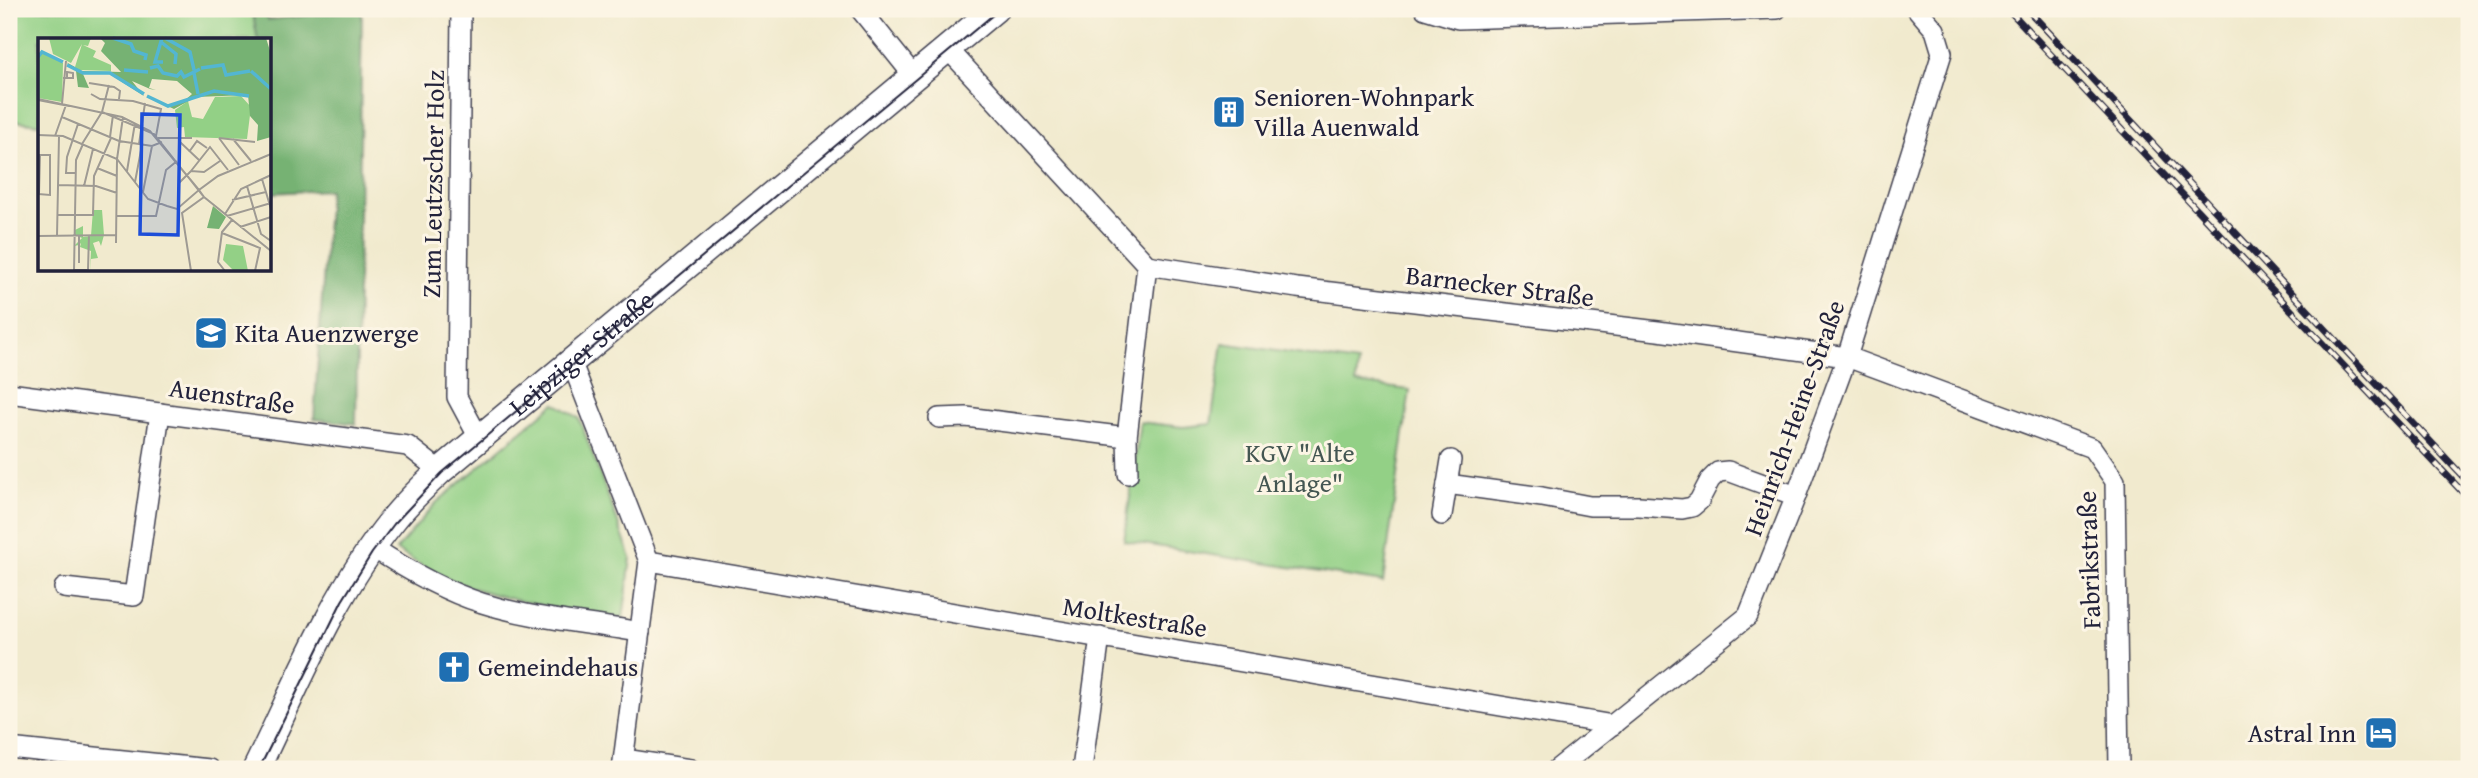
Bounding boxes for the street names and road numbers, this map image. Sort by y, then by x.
street label: Zum Leutzscher Holz [411,70,454,298]
street label: Barnecker Straße [1404,255,1596,316]
street label: Leipziger Straße [500,281,662,425]
street label: Heinrich-Heine-Straße [1733,294,1854,541]
street label: Auenstraße [167,367,297,424]
street label: Fabrikstraße [2067,490,2110,630]
street label: Moltkestraße [1060,586,1210,647]

